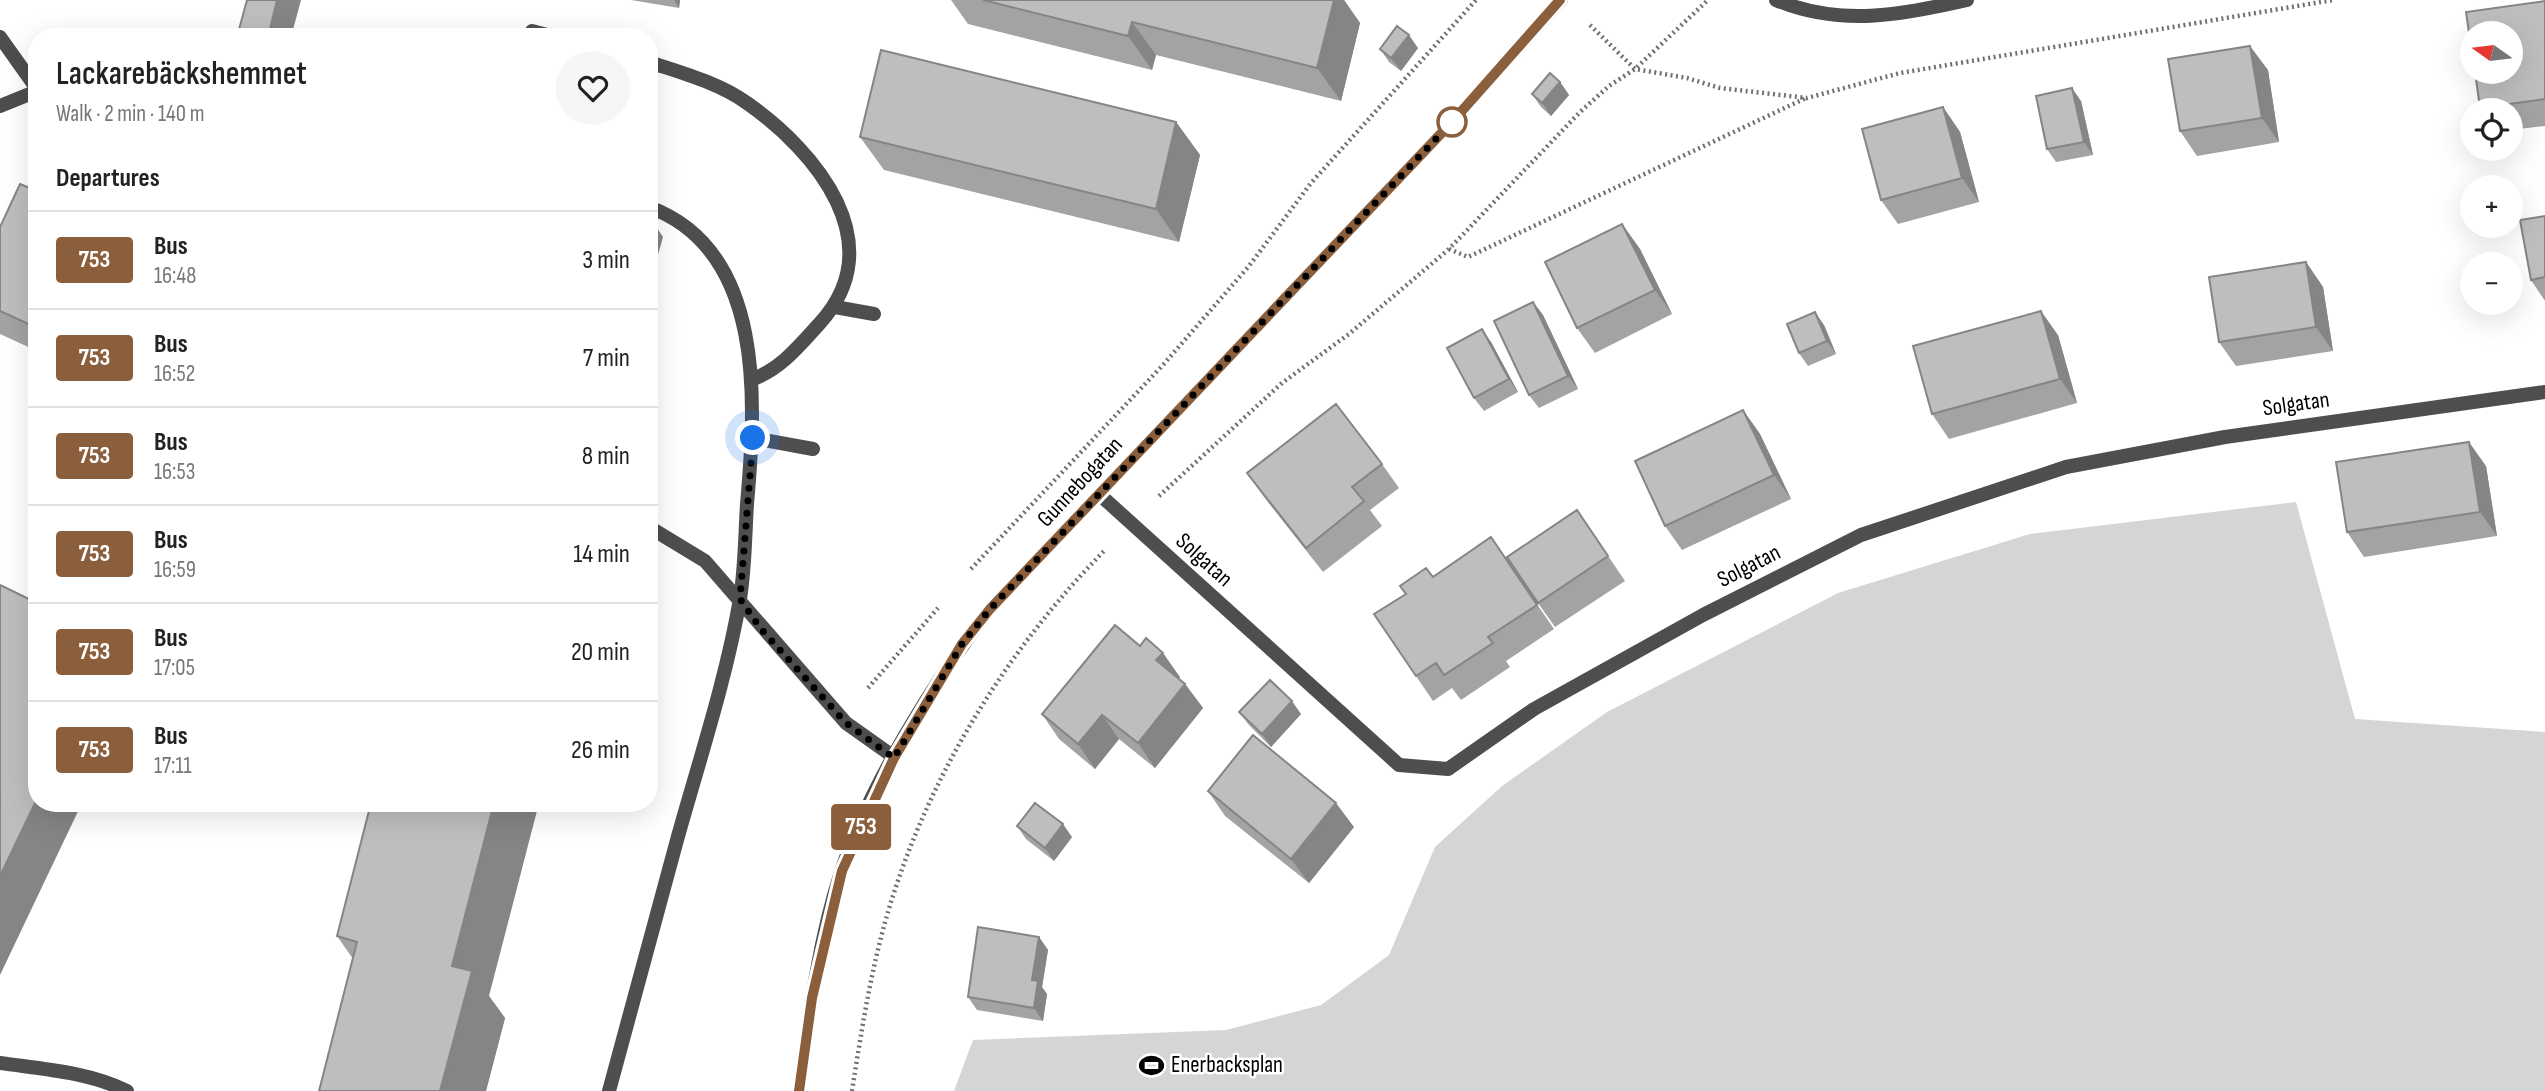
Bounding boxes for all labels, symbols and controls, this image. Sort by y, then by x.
north arrow [2460,21,2524,84]
map controls [2460,21,2523,315]
button: heart [556,51,630,125]
text: Lackarebäckshemmet [56,54,307,94]
button: locate [2460,98,2523,161]
text: Walk · 2 min · 140 m [56,100,204,128]
unlabelled marker [1437,107,1467,137]
text: Departures [56,163,160,194]
button: + [2460,175,2523,238]
text: Bus [154,231,188,262]
text: 753 [79,245,110,274]
text: 3 min [582,245,630,276]
button: − [2460,252,2523,315]
text: 16:48 [154,262,196,290]
text: Bus [154,329,188,360]
text: 753 [79,343,110,372]
text: 7 min [583,343,630,374]
text: 16:52 [154,360,195,388]
street label: Solgatan [2261,385,2331,423]
your location [735,420,770,455]
text: Bus [154,427,188,458]
street label: Gunnebogatan [1031,431,1129,533]
text: 753 [79,441,110,470]
text: 8 min [582,441,630,472]
text: 16:53 [154,458,195,486]
text: Bus [154,525,188,556]
street label: Solgatan [1170,527,1238,593]
street label: Solgatan [1713,538,1785,594]
text: 753 [79,539,110,568]
text: 14 min [573,539,630,570]
text: 16:59 [154,556,196,584]
text: Bus [154,623,188,654]
text: 753 [79,637,110,666]
text: 20 min [571,637,630,668]
text: 17:05 [154,654,195,682]
text: Bus [154,721,188,752]
text: 753 [79,735,110,764]
text: 26 min [571,735,630,766]
text: 17:11 [154,752,192,780]
line badge: 753 [821,804,901,850]
text: 753 [845,812,877,841]
sports icon: Enerbacksplan [1137,1051,1165,1079]
place label: Enerbacksplan [1171,1051,1283,1079]

